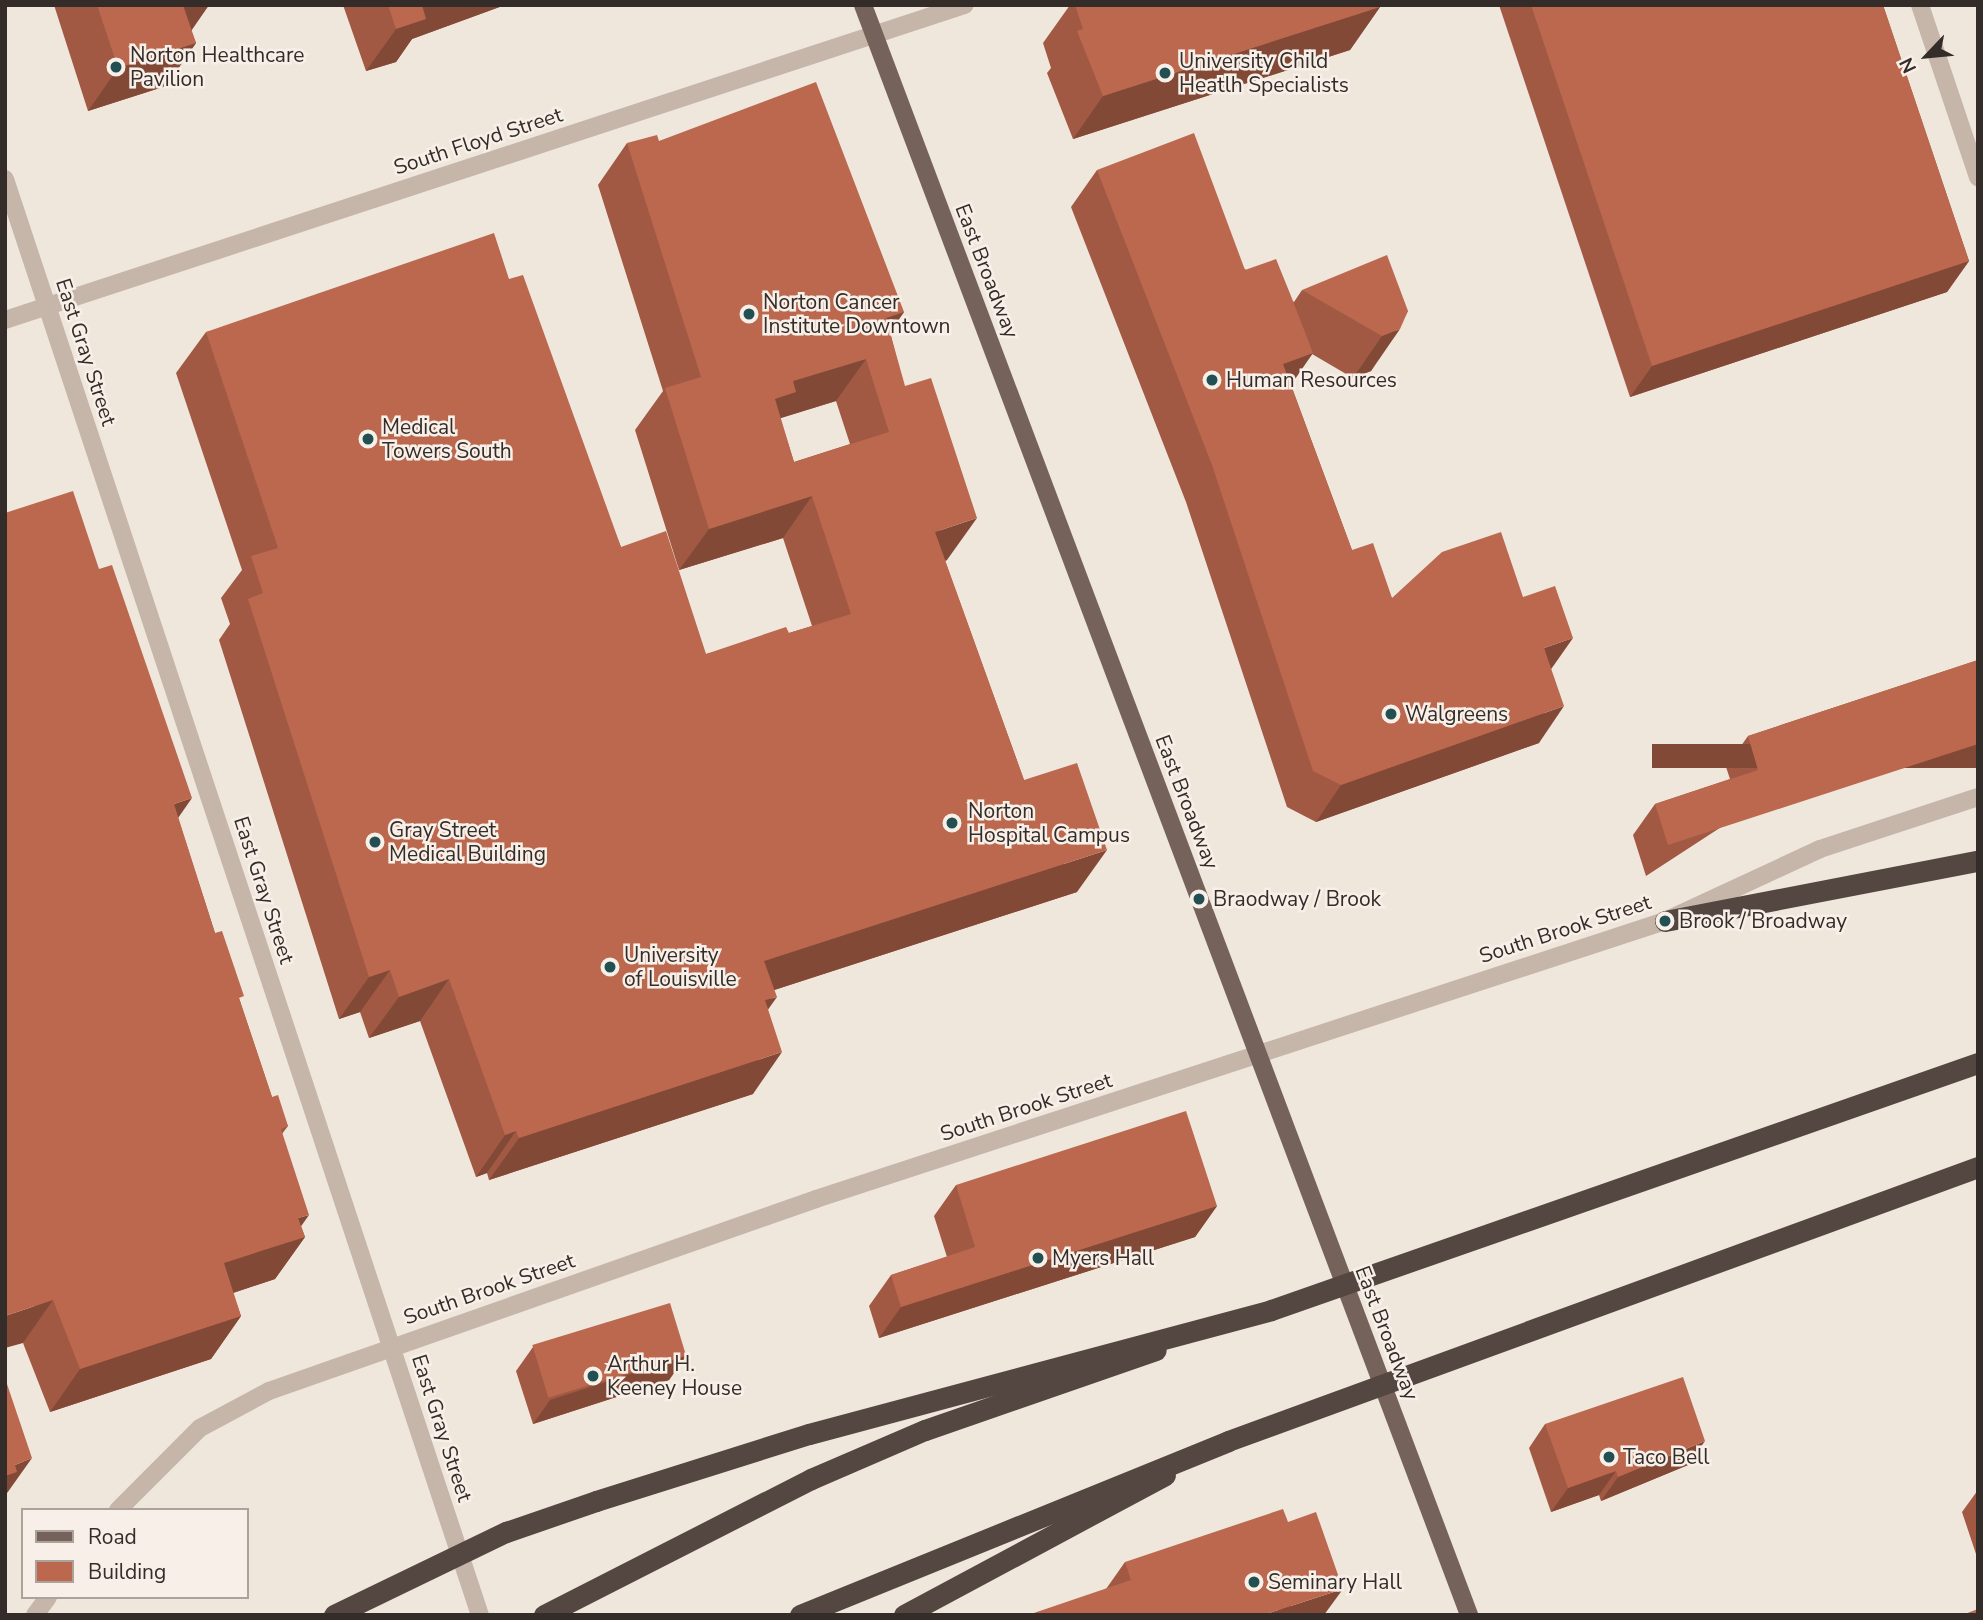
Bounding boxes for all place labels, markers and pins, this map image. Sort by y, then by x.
place label: Norton Healthcare Pavilion [130,42,304,92]
place label: University Child Heatlh Specialists [1179,48,1349,98]
marker: Norton Healthcare Pavilion [108,59,124,75]
marker: University Child Heatlh Specialists [1157,65,1173,81]
place label: Norton Cancer Institute Downtown [763,289,951,339]
marker: Norton Cancer Institute Downtown [741,306,757,322]
place label: Human Resources [1226,367,1397,393]
marker: Human Resources [1204,372,1220,388]
place label: Medical Towers South [382,414,512,464]
marker: Medical Towers South [360,431,376,447]
place label: Walgreens [1405,701,1508,727]
marker: Walgreens [1383,706,1399,722]
place label: Norton Hospital Campus [968,798,1130,848]
marker: Norton Hospital Campus [942,813,962,833]
place label: Gray Street Medical Building [389,817,546,867]
marker: Gray Street Medical Building [367,834,383,850]
place label: Braodway / Brook [1213,886,1381,912]
marker: Braodway / Brook [1191,891,1207,907]
place label: Brook / Broadway [1679,908,1847,934]
marker: Brook / Broadway [1657,913,1673,929]
place label: University of Louisville [624,942,737,992]
marker: University of Louisville [602,959,618,975]
place label: Myers Hall [1052,1245,1154,1271]
marker: Myers Hall [1030,1250,1046,1266]
place label: Arthur H. Keeney House [607,1351,742,1401]
marker: Arthur H. Keeney House [585,1368,601,1384]
place label: Taco Bell [1623,1444,1710,1470]
marker: Taco Bell [1601,1449,1617,1465]
place label: Seminary Hall [1268,1569,1402,1595]
marker: Seminary Hall [1246,1574,1262,1590]

